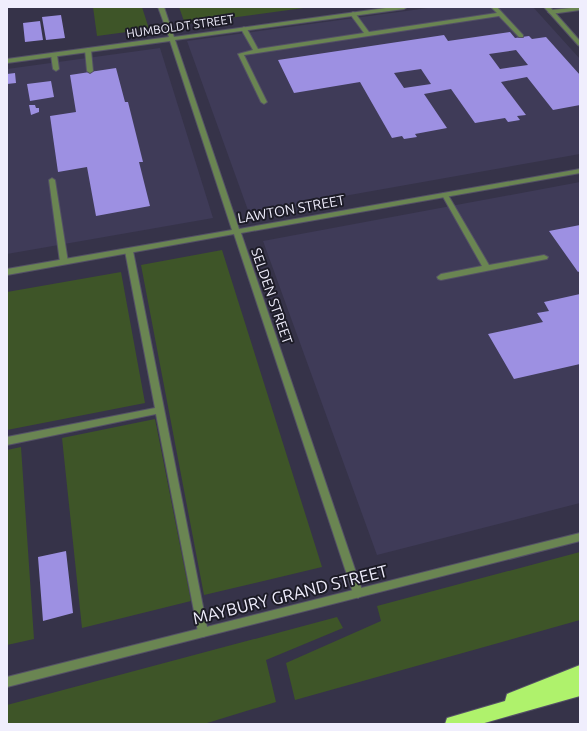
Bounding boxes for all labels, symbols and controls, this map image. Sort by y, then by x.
street label: HUMBOLDT STREET [125,12,235,40]
street label: LAWTON STREET [236,192,346,226]
street label: SELDEN STREET [248,246,296,346]
street label: MAYBURY GRAND STREET [191,560,390,627]

